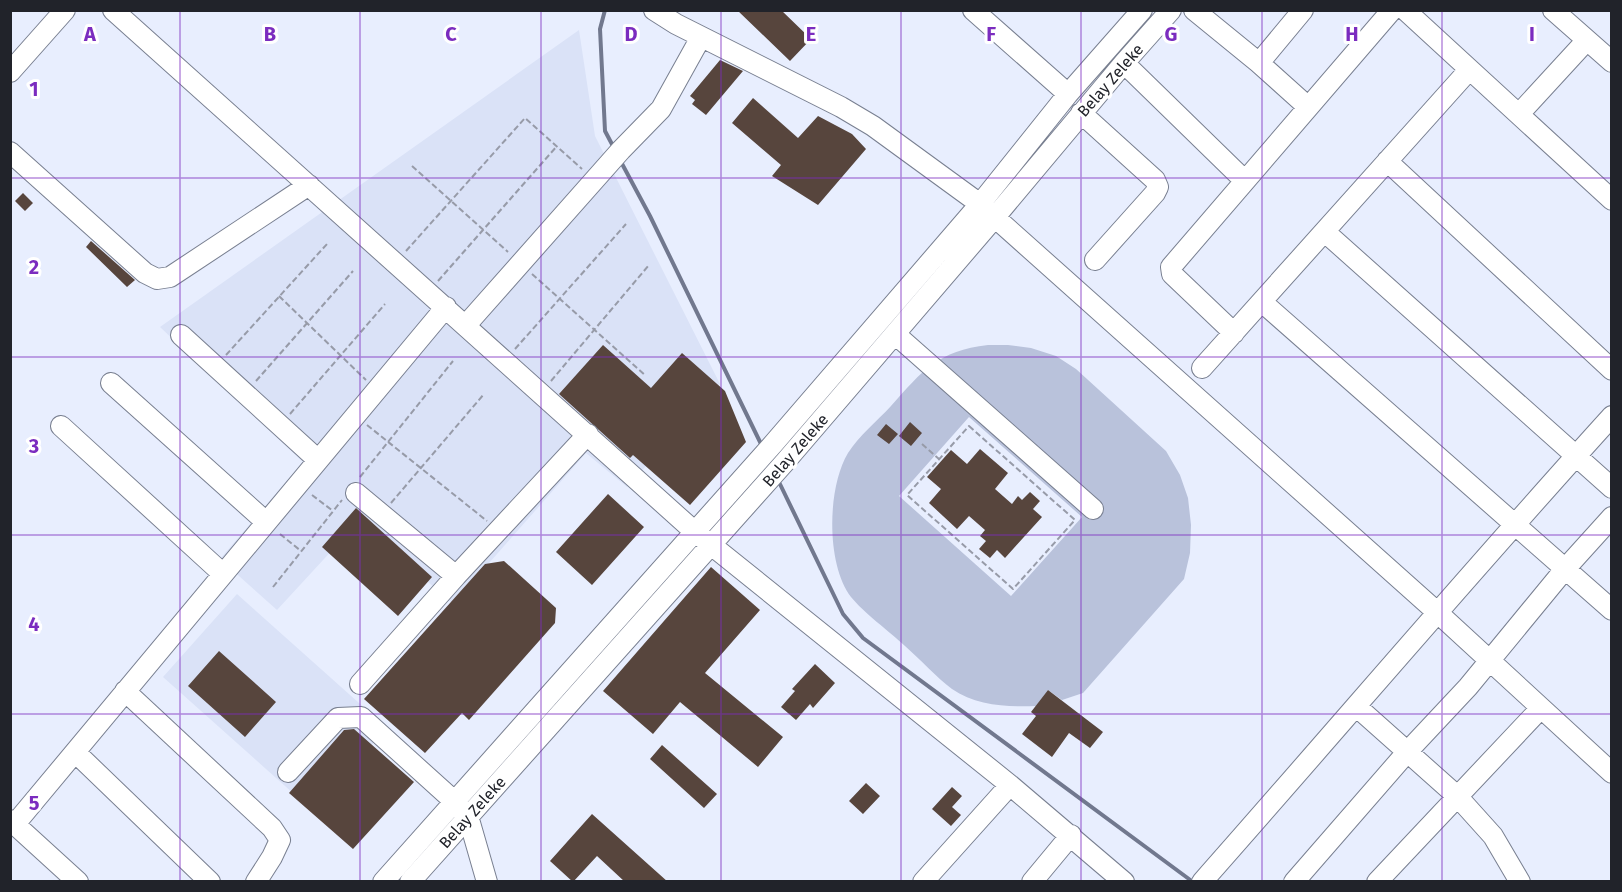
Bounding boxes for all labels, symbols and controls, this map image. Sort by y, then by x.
text: A [83,22,97,46]
text: B [264,22,276,46]
text: C [445,22,457,46]
text: D [624,22,638,46]
text: E [806,22,816,46]
text: F [986,22,996,46]
text: G [1165,22,1177,46]
text: H [1345,22,1359,46]
text: I [1529,22,1535,46]
street label: Belay Zeleke [1074,40,1147,121]
text: 1 [29,77,39,101]
text: 2 [29,255,39,279]
street label: Belay Zeleke [759,410,832,491]
text: 3 [28,434,39,458]
text: 4 [28,612,40,636]
street label: Belay Zeleke [435,772,510,852]
text: 5 [29,791,40,815]

